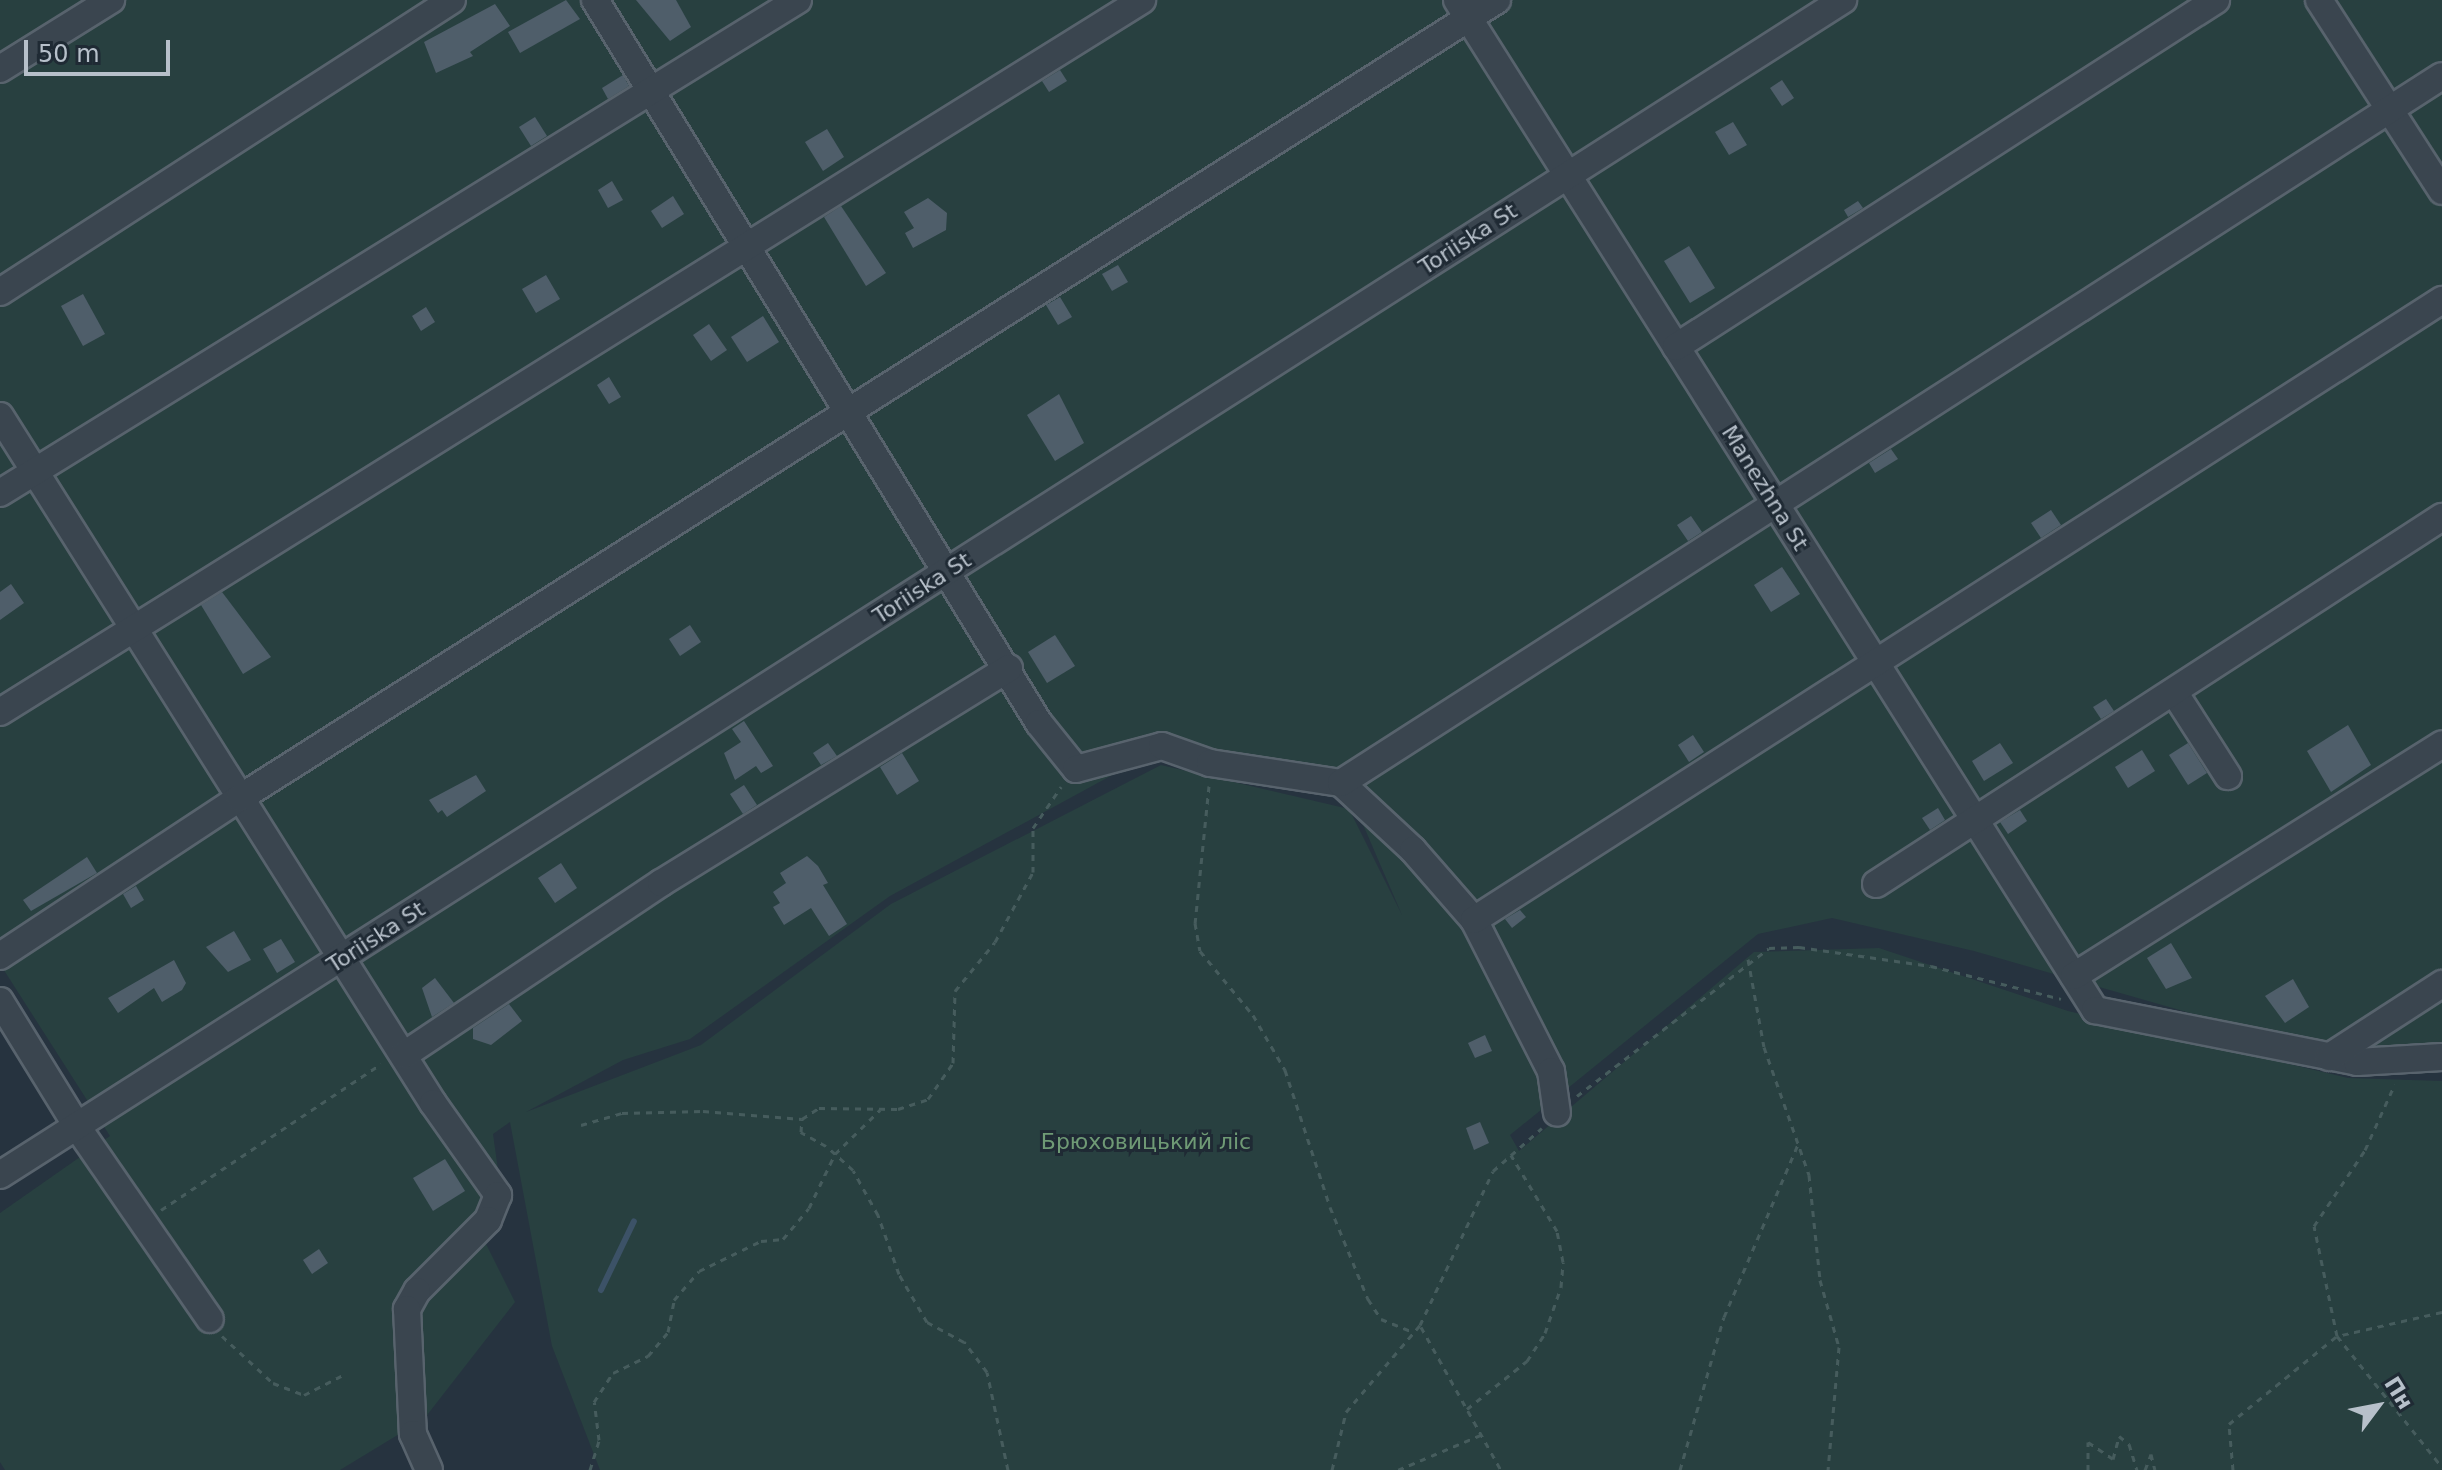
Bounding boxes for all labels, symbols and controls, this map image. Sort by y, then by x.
scale bar [28,24,174,74]
text: 50 m [38,40,100,68]
street label: Toriiska St [1414,198,1522,280]
street label: Manezhna St [1716,421,1814,555]
street label: Toriiska St [868,547,976,629]
street label: Toriiska St [322,896,430,978]
park label: Брюховицький ліс [1041,1129,1251,1155]
north arrow [2338,1366,2418,1446]
text: Пн [2379,1372,2418,1414]

